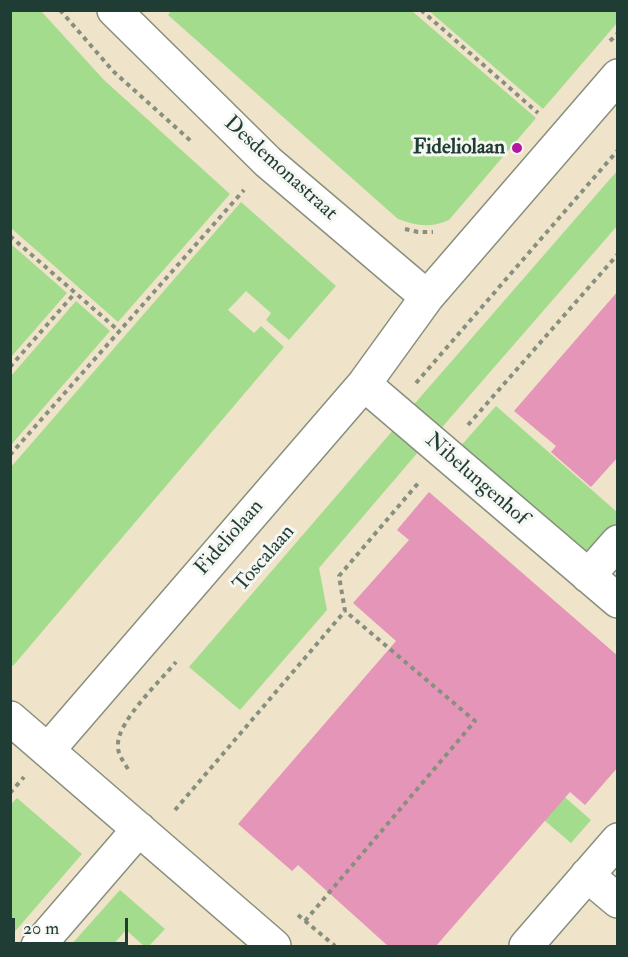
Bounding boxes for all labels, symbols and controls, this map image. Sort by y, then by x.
street label: Desdemonastraat [218,111,342,227]
place label: Fideliolaan [413,135,505,161]
marker: Fideliolaan [510,141,524,155]
street label: Nibelungenhof [419,428,533,532]
street label: Fideliolaan [190,495,270,581]
street label: Toscalaan [229,520,301,598]
scale bar [15,906,130,944]
text: 20 m [23,917,59,940]

